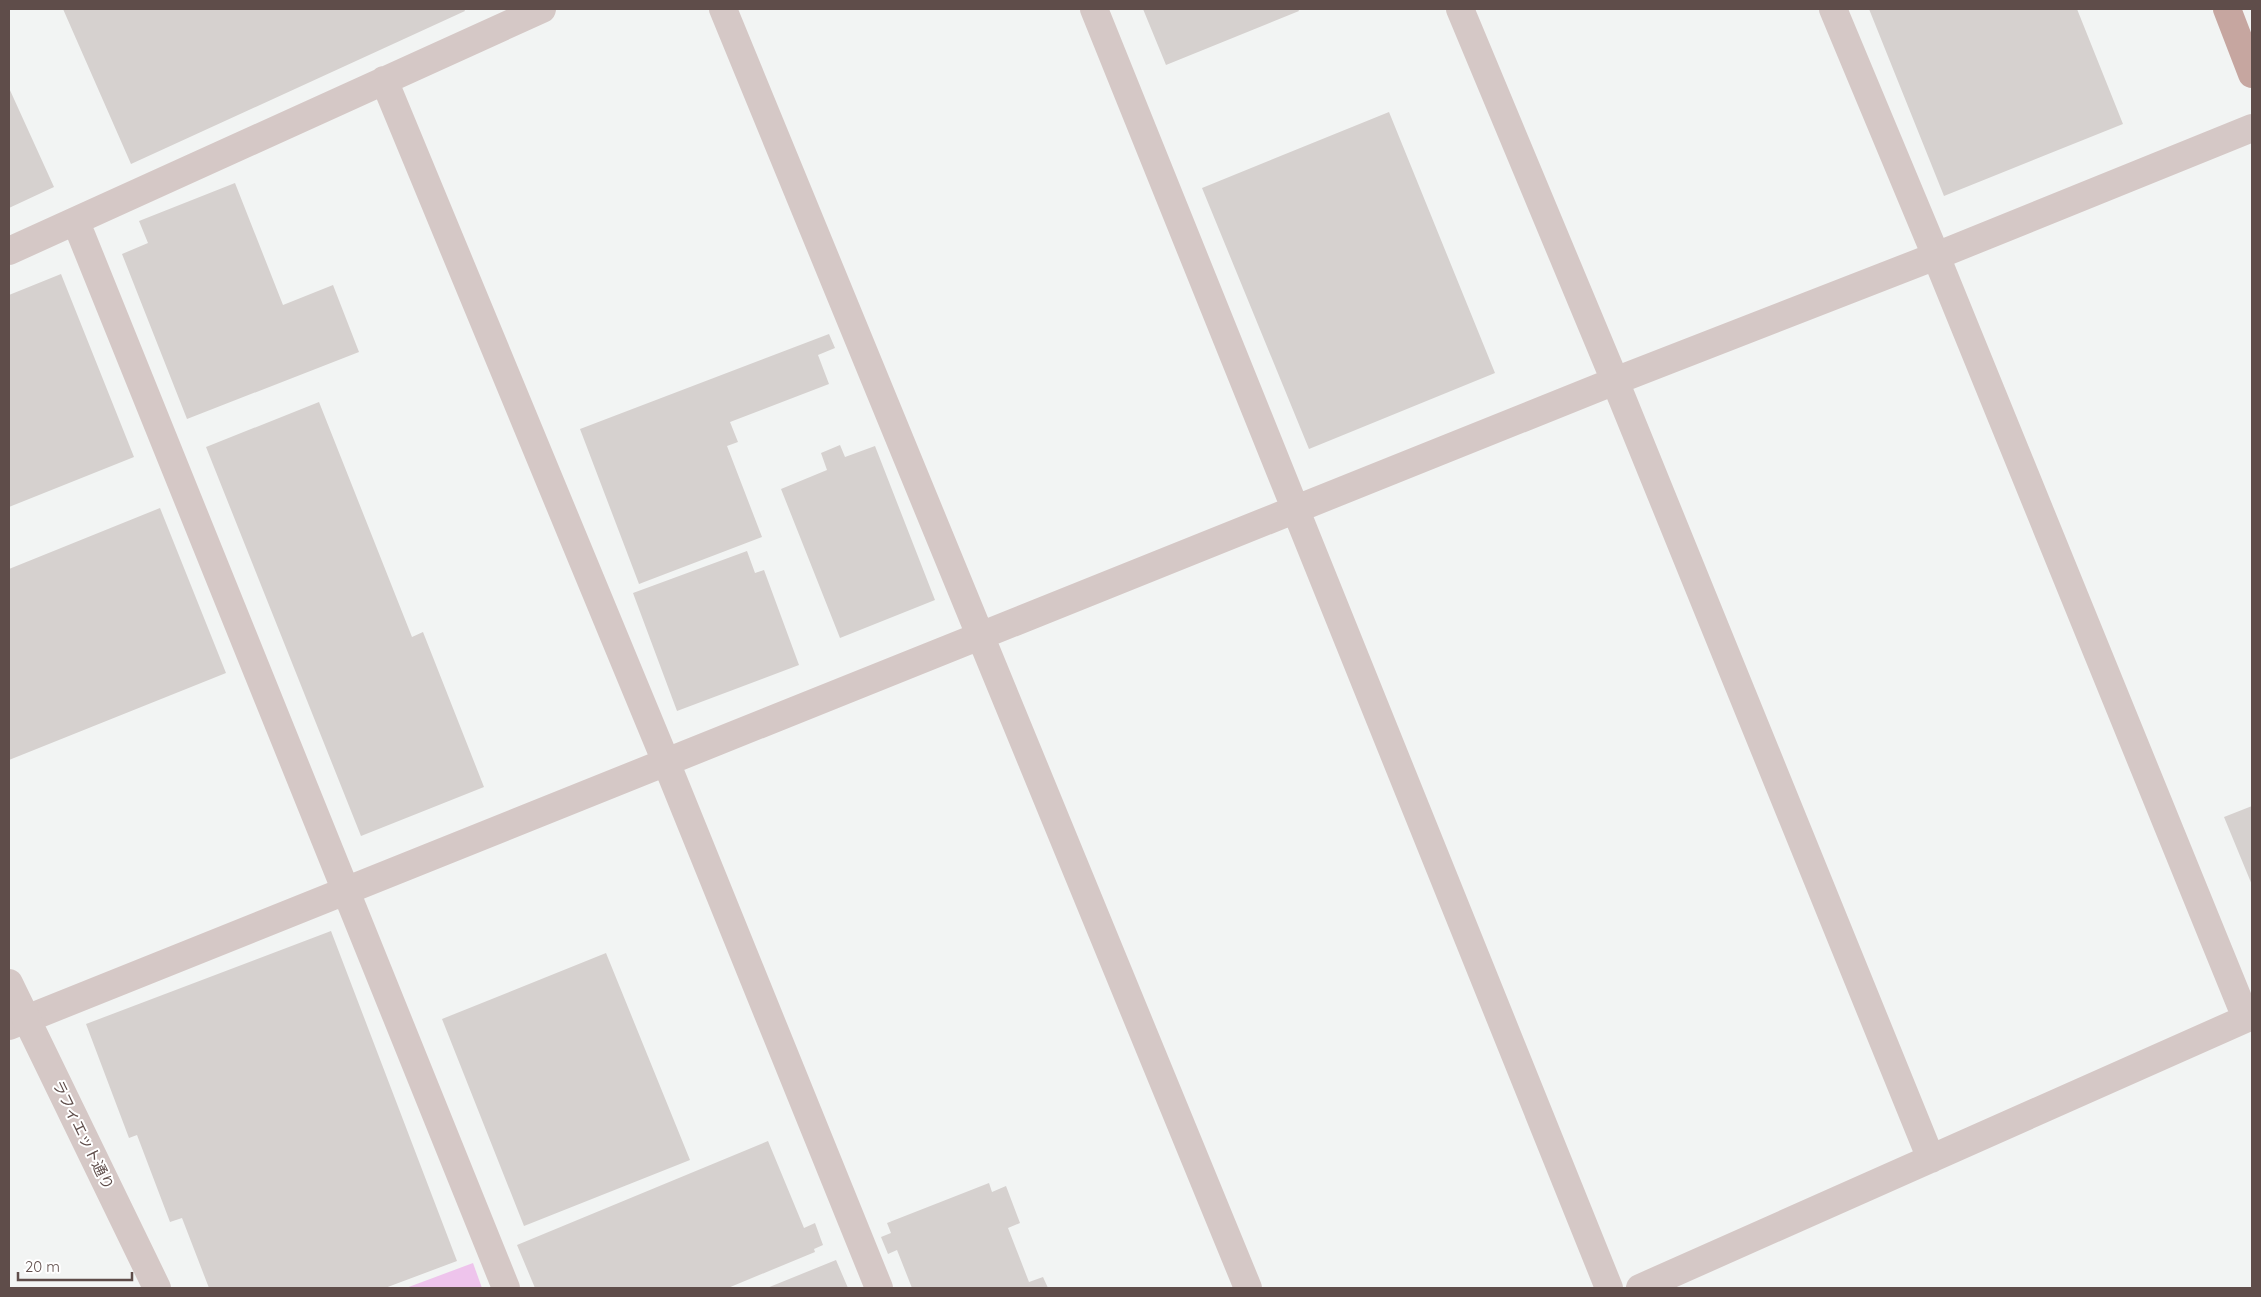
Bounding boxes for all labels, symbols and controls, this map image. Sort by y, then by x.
street label: ラフィエット通り [49,1077,118,1193]
scale bar [18,1250,131,1282]
text: 20 m [25,1257,60,1276]

